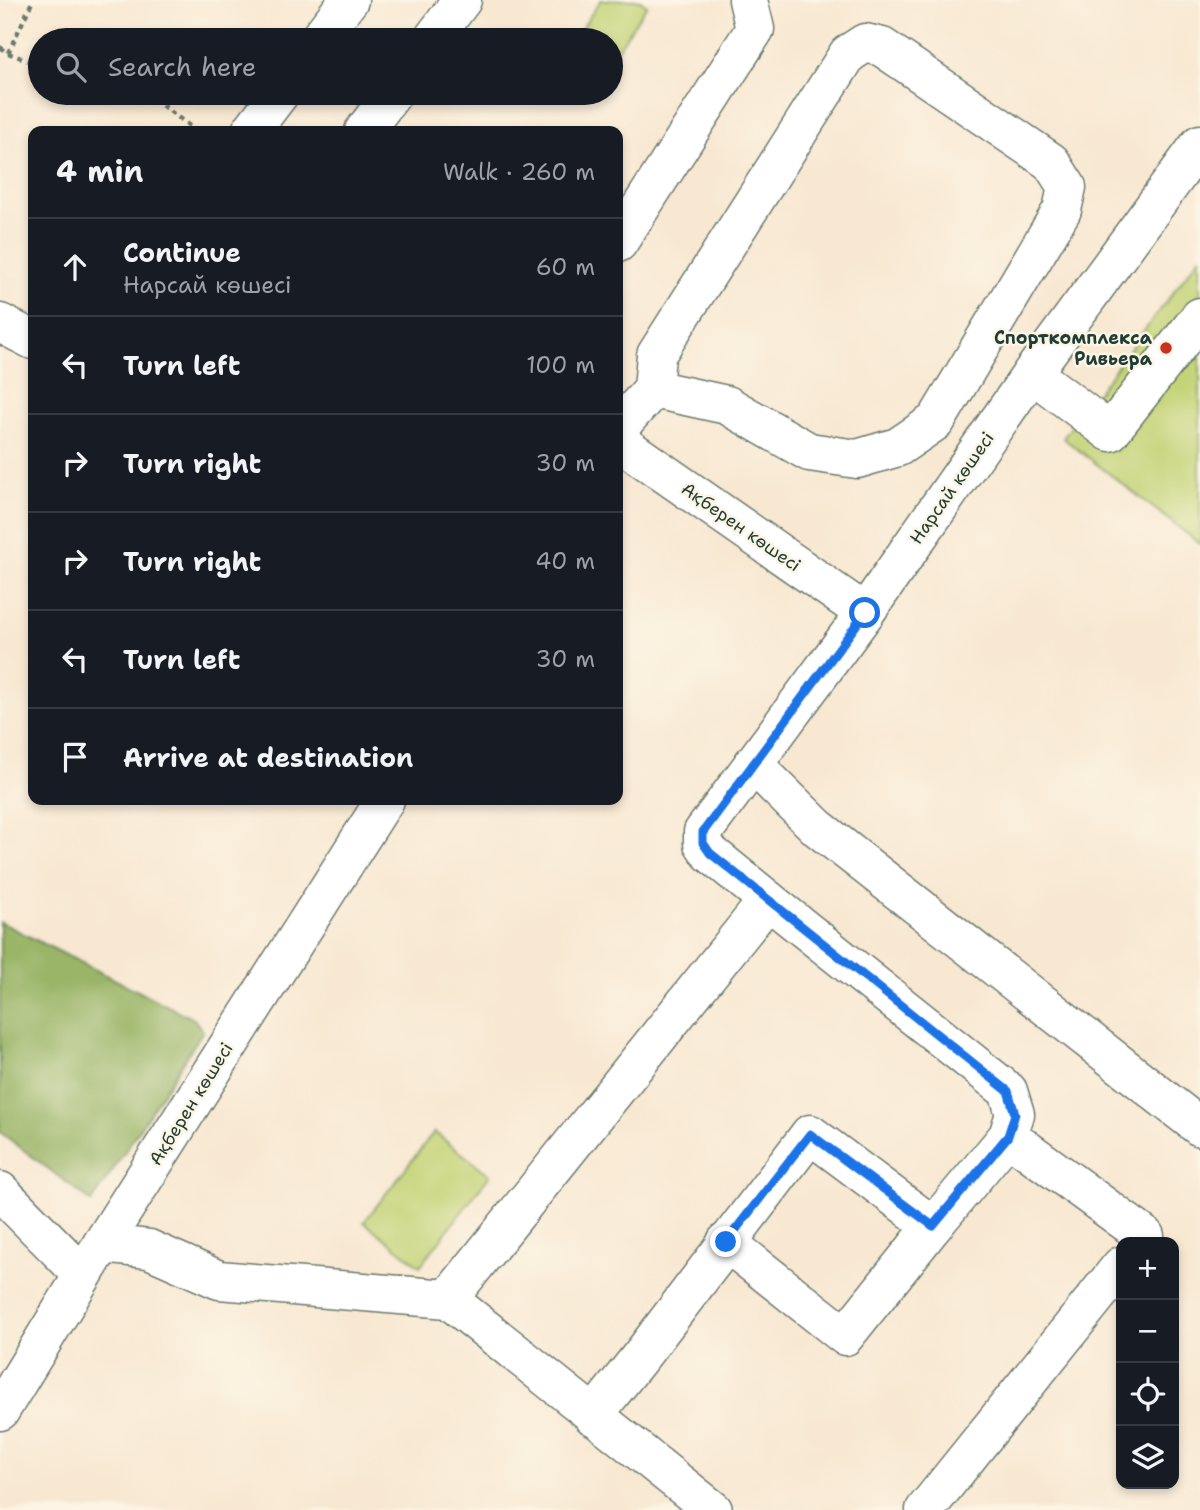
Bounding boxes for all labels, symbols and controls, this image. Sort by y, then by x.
search box [28,28,623,105]
icon: search [52,48,90,86]
text: Search here [108,49,257,84]
text: 4 min [56,151,143,192]
text: Walk · 260 m [443,157,595,187]
text: Continue [123,235,241,270]
icon: ahead [56,248,94,286]
text: 60 m [536,252,595,282]
text: Нарсай көшесі [123,270,292,300]
place label: Спорткомплекса Ривьера [994,326,1153,371]
marker: Спорткомплекса Ривьера [1158,340,1174,356]
icon: left [56,346,94,384]
text: Turn left [123,348,240,383]
text: 100 m [526,350,595,380]
street label: Нарсай көшесі [904,427,1000,549]
icon: right [56,444,94,482]
text: Turn right [123,446,261,481]
text: 30 m [536,448,595,478]
street label: Ақберен көшесі [676,477,806,577]
icon: right [56,542,94,580]
text: Turn right [123,544,261,579]
text: 40 m [535,546,595,576]
route start [849,597,880,628]
icon: left [56,640,94,678]
text: Turn left [123,642,240,677]
text: 30 m [536,644,595,674]
icon: arrive [56,738,94,776]
text: Arrive at destination [123,740,413,775]
street label: Ақберен көшесі [144,1038,238,1170]
route end [710,1226,741,1257]
map controls [1116,1237,1179,1489]
button: + [1116,1237,1179,1300]
button: − [1116,1300,1179,1363]
button: locate [1116,1363,1179,1426]
button: layers [1116,1426,1179,1489]

